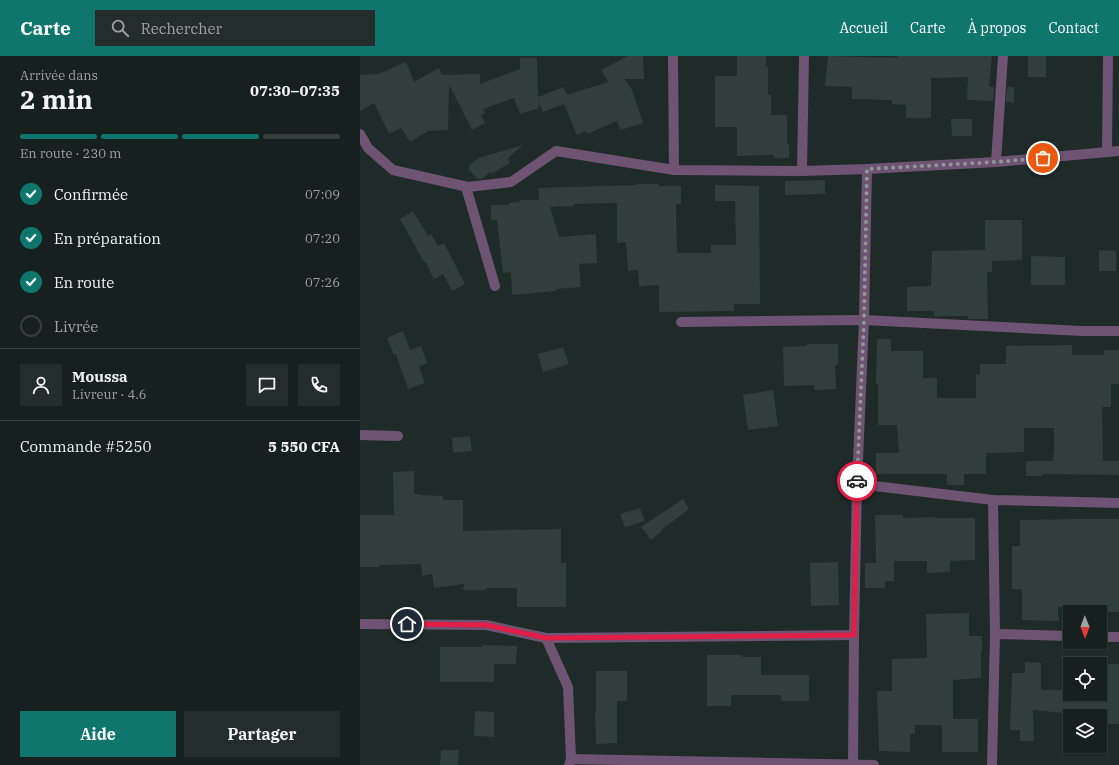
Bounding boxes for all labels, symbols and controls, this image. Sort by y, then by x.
search box [95,10,375,46]
text: Carte [20,16,71,40]
icon: search [109,17,131,39]
text: Rechercher [141,19,222,38]
text: Accueil [839,19,888,37]
text: Carte [910,19,945,37]
text: À propos [967,19,1026,37]
text: Contact [1048,19,1099,37]
text: Arrivée dans [20,67,98,84]
text: 07:30–07:35 [250,81,340,100]
text: 2 min [20,82,93,116]
pin [1026,141,1060,175]
text: En route · 230 m [20,145,121,162]
icon: bag [1032,147,1054,169]
icon: check [20,183,42,205]
text: Confirmée [54,185,128,204]
text: 07:09 [305,186,340,203]
icon: check [20,227,42,249]
text: En préparation [54,229,161,248]
text: 07:20 [305,230,340,247]
icon: check [20,271,42,293]
text: En route [54,273,114,292]
text: 07:26 [305,274,340,291]
text: Livrée [54,317,98,336]
button: person [20,364,62,406]
button: chat [246,364,288,406]
button: phone [298,364,340,406]
text: Moussa [72,367,128,386]
text: Livreur · 4.6 [72,386,147,403]
text: Commande #5250 [20,437,151,456]
text: 5 550 CFA [268,437,340,456]
courier [837,461,877,501]
icon: car [846,470,868,492]
north arrow [1063,605,1107,649]
map controls [1063,605,1107,753]
pin [390,607,424,641]
icon: home [396,613,418,635]
button: locate [1063,657,1107,701]
button: layers [1063,709,1107,753]
button: Aide [20,711,176,757]
button: Partager [184,711,340,757]

